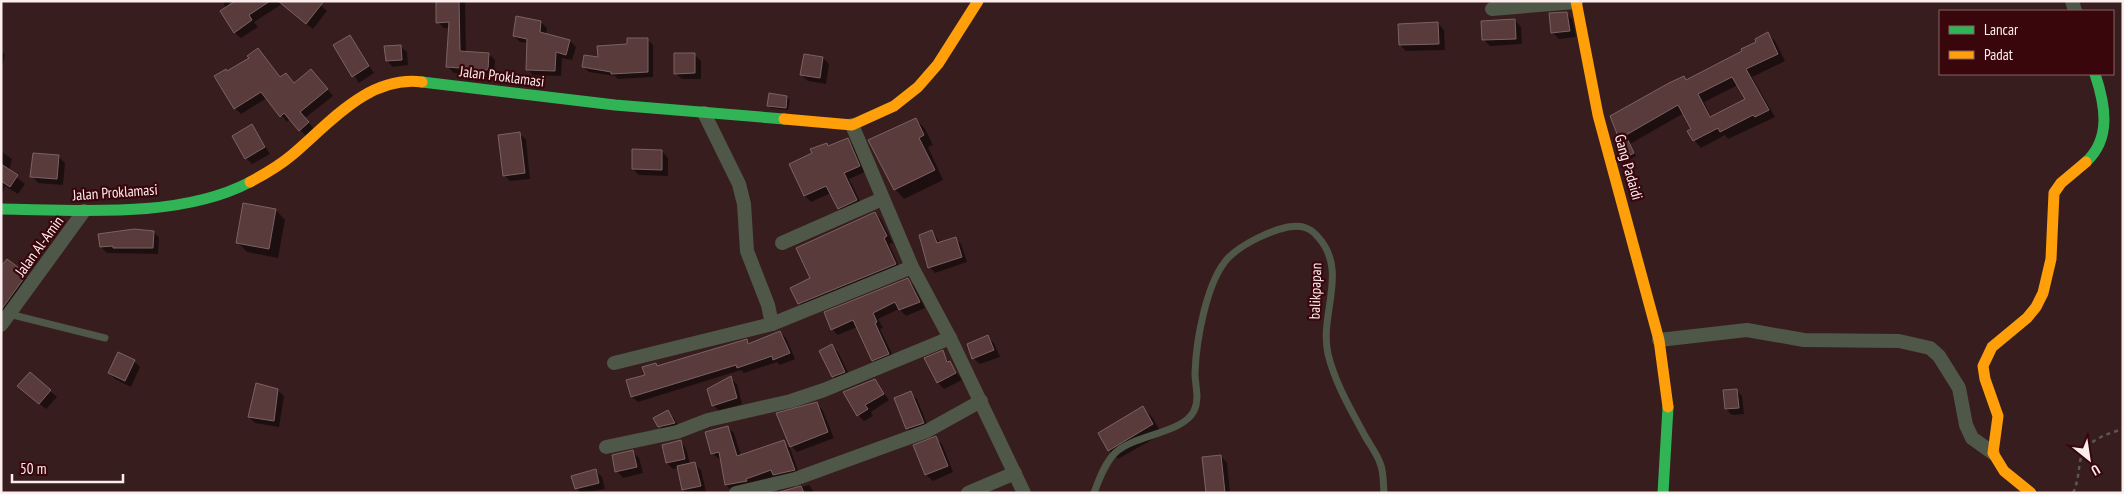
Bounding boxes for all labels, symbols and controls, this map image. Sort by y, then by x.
legend [1939,10,2114,75]
text: Lancar [1984,20,2019,39]
text: Padat [1984,45,2013,64]
street label: Jalan Proklamasi [458,61,545,91]
street label: Gang Padaidi [1611,132,1647,202]
street label: Jalan Proklamasi [71,180,158,205]
street label: Jalan Al-Amin [10,212,67,281]
street label: balikpapan [1305,262,1325,320]
north arrow [2064,434,2114,484]
scale bar [12,452,124,484]
text: 50 m [20,459,46,478]
text: U [2088,461,2103,480]

